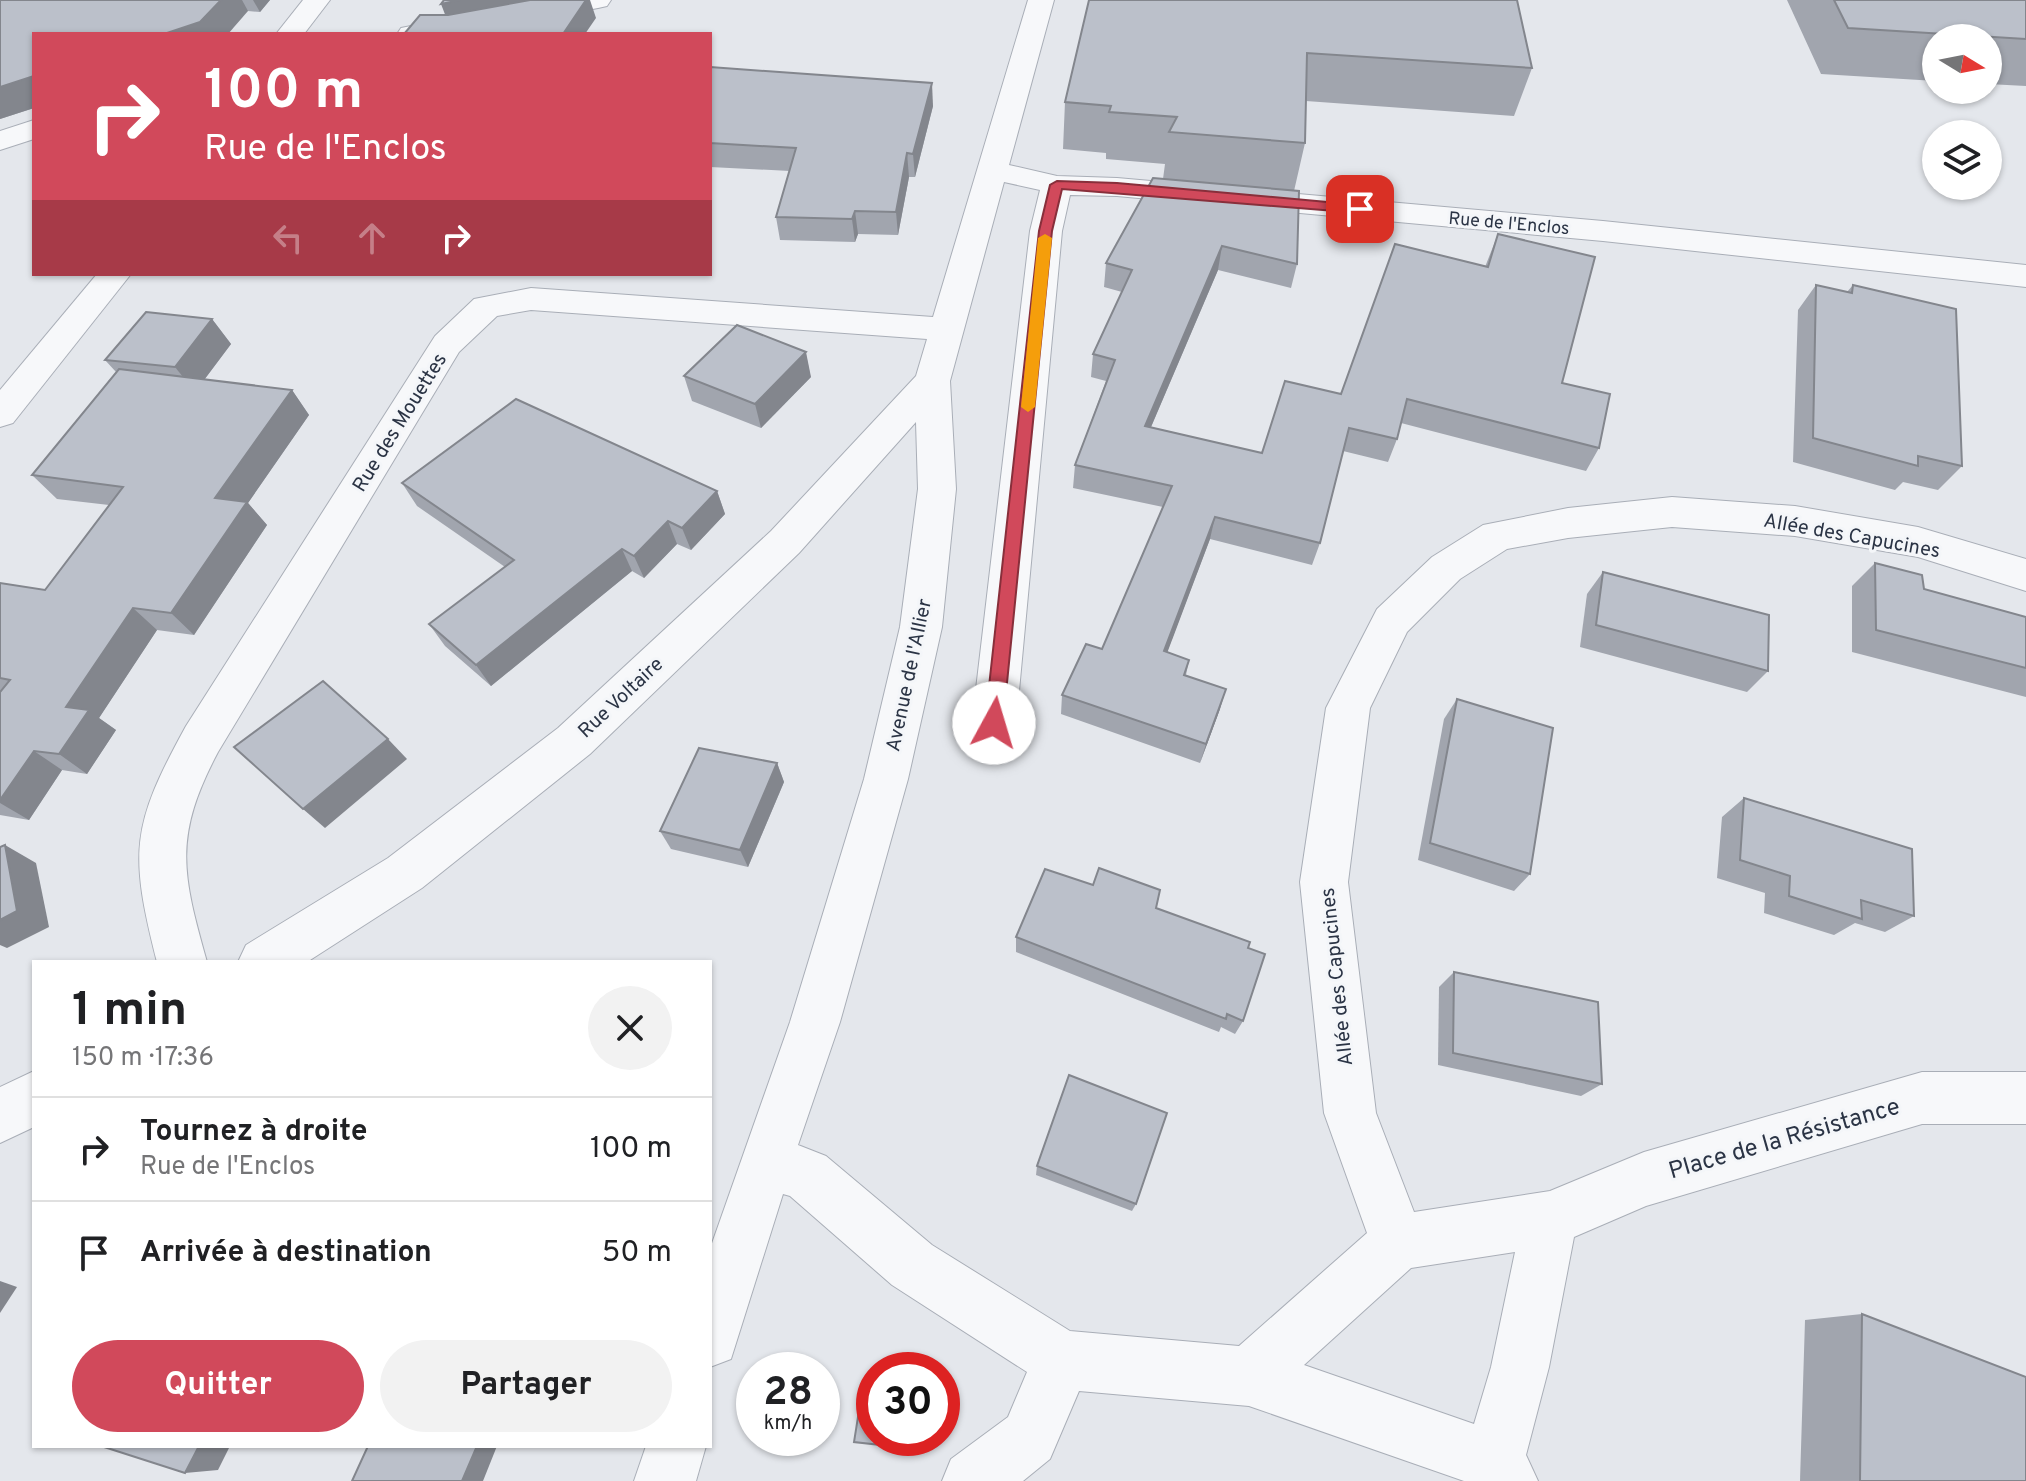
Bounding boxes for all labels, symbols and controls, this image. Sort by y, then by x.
north arrow [1922,24,2002,104]
map controls [1922,24,2002,200]
text: 100 m [204,58,363,128]
icon: right [72,64,176,168]
button: layers [1922,120,2002,200]
text: Rue de l'Enclos [204,127,447,173]
pin [1326,175,1394,243]
icon: arrive [1338,187,1382,231]
street label: Rue de l'Enclos [1447,208,1570,241]
icon: left [266,216,310,260]
icon: ahead [350,216,394,260]
icon: right [434,216,478,260]
street label: Rue des Mouettes [348,349,454,497]
street label: Allée des Capucines [1761,509,1942,565]
street label: Avenue de l'Allier [881,596,939,754]
street label: Rue Voltaire [573,652,669,745]
position arrow [952,681,1036,765]
street label: Allée des Capucines [1316,886,1360,1067]
text: 1 min [72,982,187,1042]
button: close [588,986,672,1070]
text: 150 m · 17:36 [72,1042,214,1075]
street label: Place de la Résistance [1665,1093,1904,1187]
text: Tournez à droite [140,1114,368,1151]
icon: right [72,1127,116,1171]
text: 100 m [590,1131,672,1168]
text: Rue de l'Enclos [140,1151,315,1184]
icon: arrive [72,1231,116,1275]
text: Arrivée à destination [140,1235,432,1272]
text: 50 m [602,1235,672,1272]
button: Quitter [72,1340,364,1432]
button: Partager [380,1340,672,1432]
speed limit sign: 30 [856,1352,960,1456]
text: 28 [763,1369,813,1419]
text: km/h [764,1411,812,1437]

